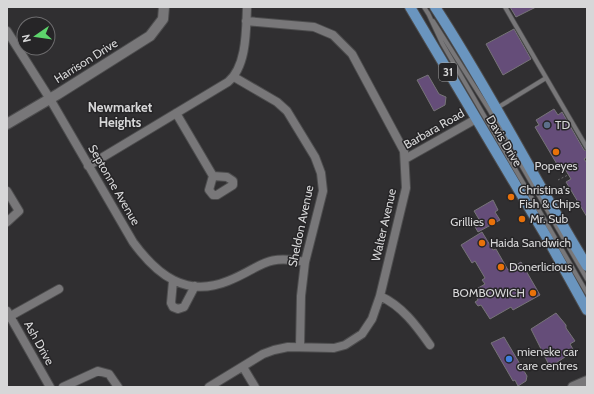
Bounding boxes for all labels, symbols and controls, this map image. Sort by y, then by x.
north arrow [16,16,56,56]
text: N [19,33,34,44]
street label: Harrison Drive [51,35,120,86]
road number: 31 [439,63,457,81]
district label: Newmarket Heights [88,99,153,130]
street label: Barbara Road [401,105,467,152]
street label: Davis Drive [483,112,526,169]
place label: TD [555,117,570,132]
marker: TD [542,120,552,130]
street label: Septonne Avenue [85,142,144,228]
marker: Popeyes [551,147,561,157]
place label: Popeyes [534,158,578,173]
place label: Christina's Fish & Chips [519,182,580,211]
street label: Sheldon Avenue [285,184,316,268]
street label: Walter Avenue [368,187,399,263]
marker: Christina's Fish & Chips [506,192,516,202]
place label: Mr. Sub [530,211,568,226]
place label: Grillies [450,214,484,229]
marker: Mr. Sub [517,214,527,224]
marker: Grillies [487,217,497,227]
place label: Haida Sandwich [490,235,571,250]
marker: Haida Sandwich [477,238,487,248]
place label: Donerlicious [509,259,572,274]
marker: Donerlicious [496,262,506,272]
place label: BOMBOWICH [452,285,525,300]
marker: BOMBOWICH [528,288,538,298]
street label: Ash Drive [21,318,58,368]
place label: mieneke car care centres [517,344,578,373]
marker: mieneke car care centres [504,354,514,364]

